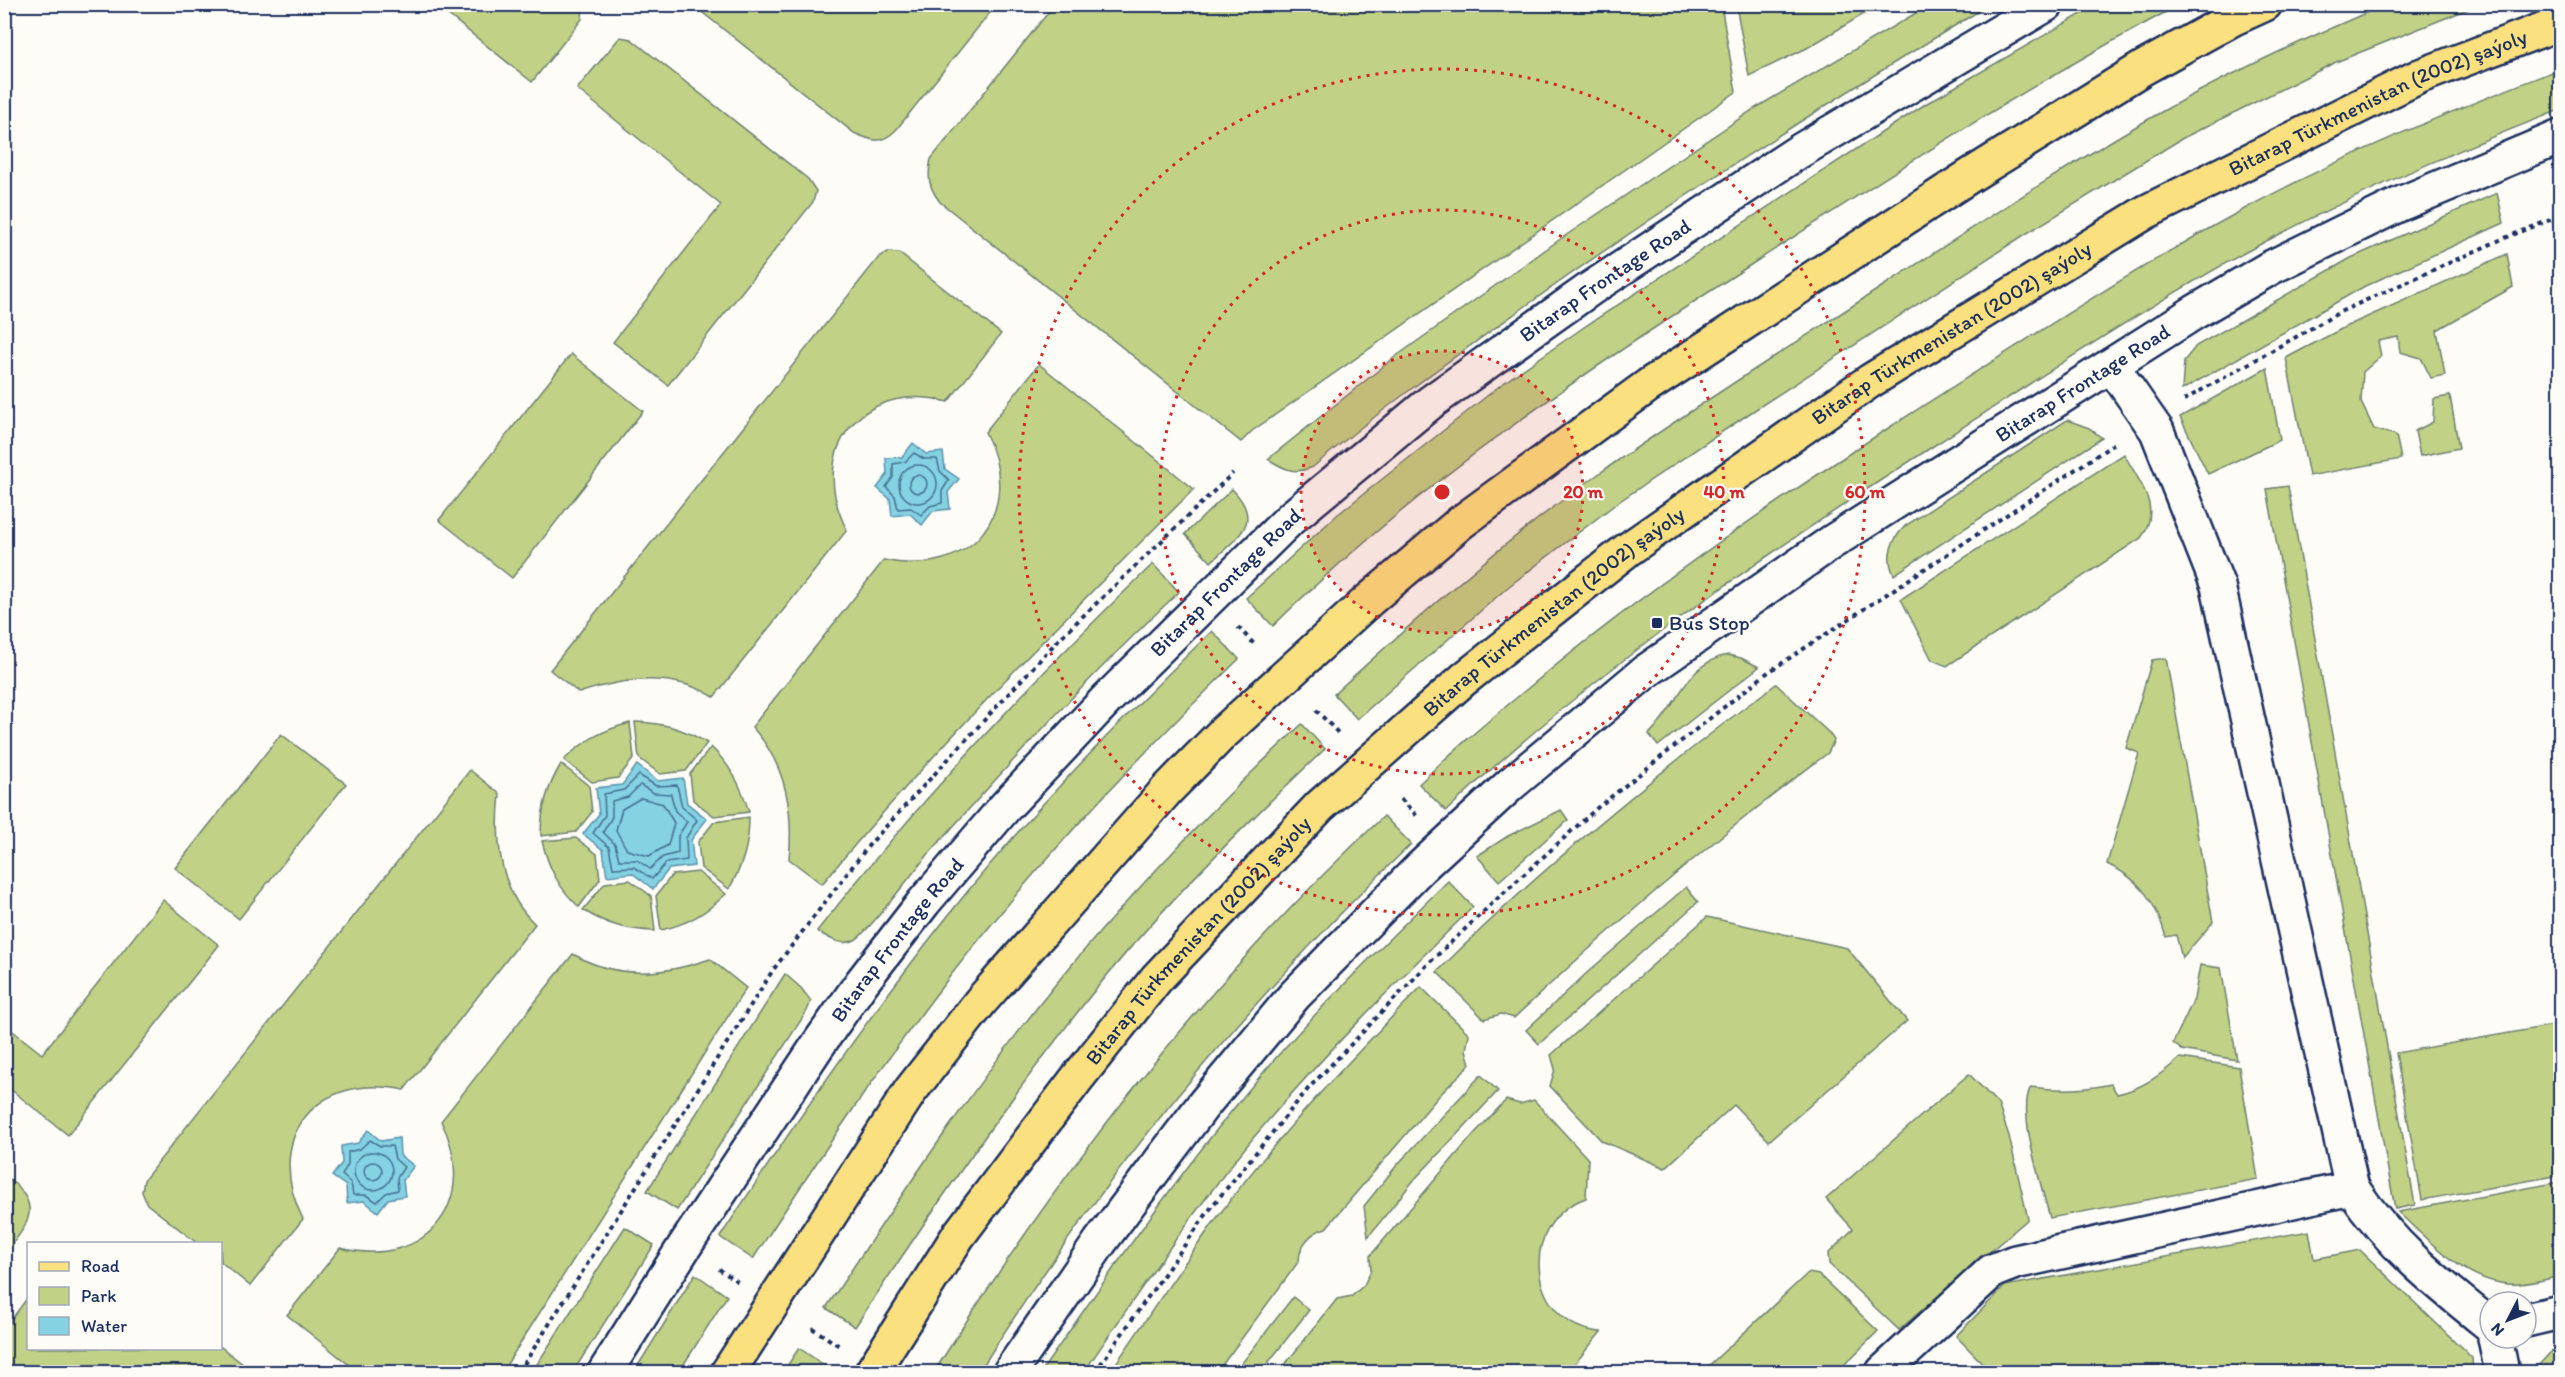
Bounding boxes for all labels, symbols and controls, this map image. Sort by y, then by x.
street label: Bitarap Türkmenistan (2002) şaýoly [2224,24,2531,181]
street label: Bitarap Frontage Road [1514,213,1695,347]
street label: Bitarap Türkmenistan (2002) şaýoly [1806,236,2096,430]
street label: Bitarap Frontage Road [1990,318,2174,447]
text: 20 m [1563,481,1604,503]
text: 40 m [1703,481,1745,503]
text: 60 m [1845,481,1886,503]
centre of rings [1432,482,1452,502]
street label: Bitarap Türkmenistan (2002) şaýoly [1417,501,1689,721]
street label: Bitarap Frontage Road [1145,502,1306,662]
place label: Bus Stop [1669,610,1750,635]
marker: Bus Stop [1650,616,1664,630]
street label: Bitarap Türkmenistan (2002) şaýoly [1080,811,1316,1070]
street label: Bitarap Frontage Road [825,852,969,1027]
legend [27,1242,222,1350]
text: Road [81,1255,120,1277]
text: Park [81,1285,116,1307]
north arrow [2478,1290,2538,1350]
text: Water [81,1315,127,1337]
text: N [2487,1319,2508,1340]

